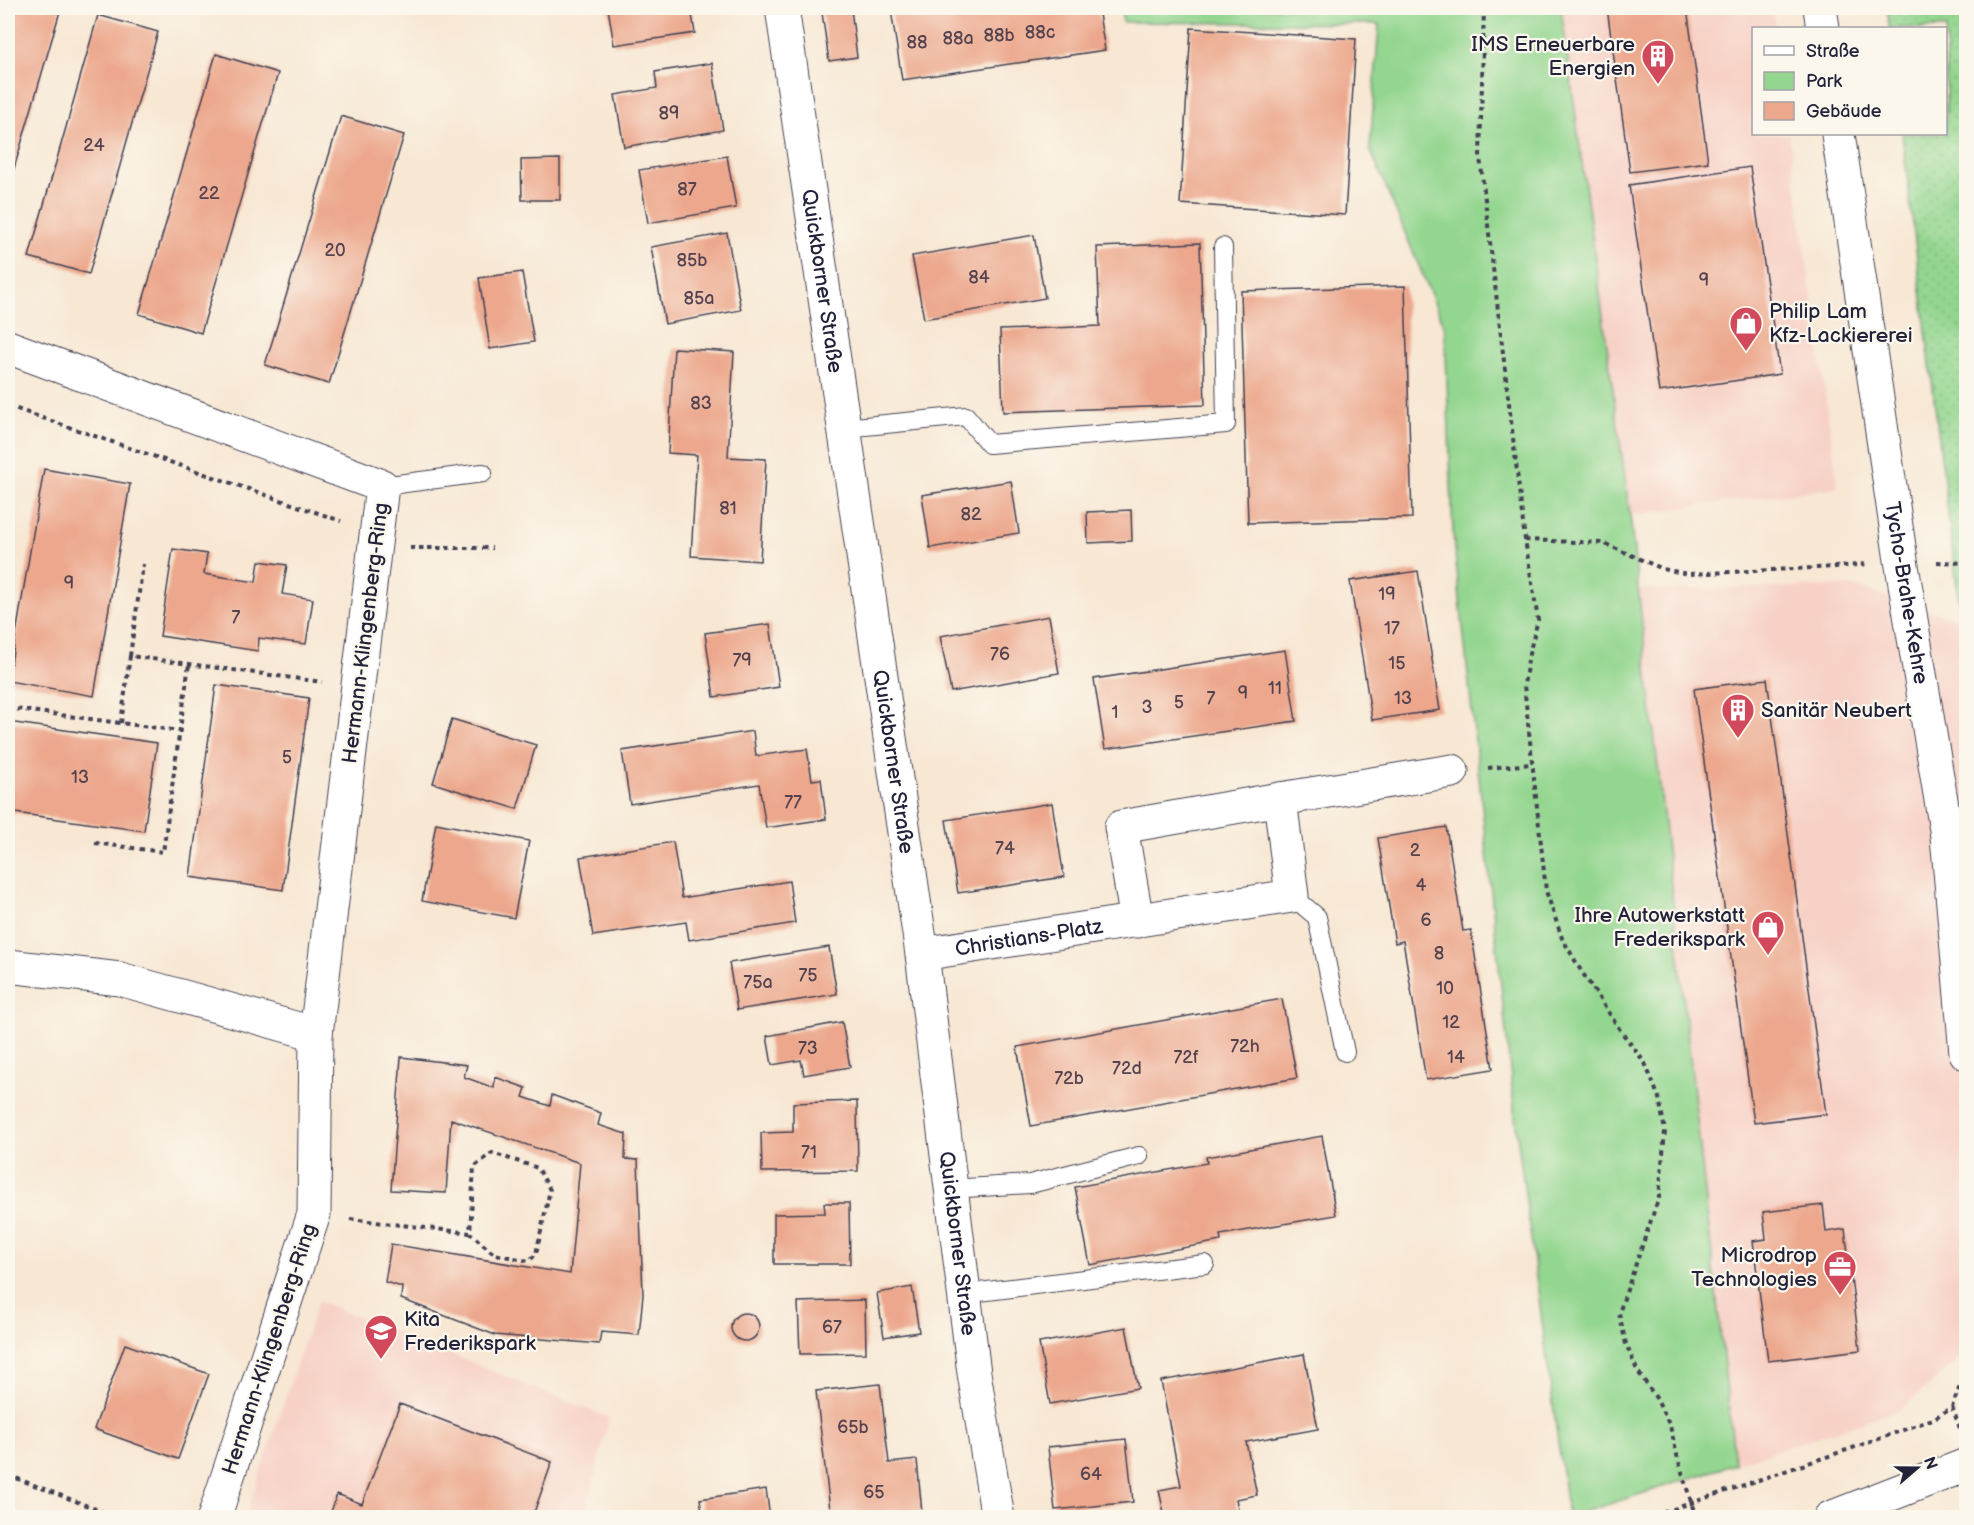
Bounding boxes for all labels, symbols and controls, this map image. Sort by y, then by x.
house number: 88c [1025,22,1055,43]
house number: 88b [983,25,1015,46]
legend [1752,27,1947,135]
house number: 88a [942,28,974,49]
house number: 88 [907,32,928,53]
place label: IMS Erneuerbare Energien [1471,32,1635,81]
building icon: IMS Erneuerbare Energien [1640,38,1676,85]
text: Straße [1806,41,1860,62]
text: Park [1806,71,1842,92]
text: Gebäude [1806,101,1882,122]
house number: 89 [659,103,679,124]
house number: 24 [83,135,105,156]
house number: 87 [677,179,697,200]
house number: 22 [198,183,220,204]
street label: Quickborner Straße [796,188,848,375]
house number: 20 [324,240,346,261]
house number: 85b [677,250,707,271]
house number: 84 [968,267,990,288]
house number: 9 [1699,270,1709,291]
house number: 85a [684,288,715,309]
place label: Philip Lam Kfz-Lackiererei [1769,299,1913,348]
shop icon: Philip Lam Kfz-Lackiererei [1728,305,1764,352]
house number: 83 [690,393,712,414]
house number: 81 [719,498,737,519]
street label: Tycho-Brahe-Kehre [1880,500,1933,686]
street label: Hermann-Klingenberg-Ring [337,501,394,765]
house number: 82 [960,504,982,525]
house number: 9 [64,573,74,594]
house number: 19 [1378,584,1396,605]
house number: 7 [232,607,241,628]
house number: 17 [1384,618,1400,639]
house number: 76 [990,644,1010,665]
house number: 79 [732,650,752,671]
house number: 15 [1388,653,1406,674]
street label: Quickborner Straße [867,668,919,855]
house number: 11 [1268,678,1282,699]
house number: 9 [1238,683,1248,704]
house number: 7 [1207,688,1216,709]
house number: 13 [1394,688,1412,709]
house number: 5 [1174,692,1184,713]
building icon: Sanitär Neubert [1720,692,1756,739]
house number: 3 [1141,697,1153,718]
place label: Sanitär Neubert [1761,698,1912,723]
house number: 1 [1112,702,1118,723]
house number: 5 [282,747,292,768]
house number: 13 [71,767,89,788]
house number: 77 [784,792,802,813]
house number: 74 [995,838,1015,859]
house number: 2 [1410,840,1421,861]
house number: 4 [1416,875,1427,896]
place label: Ihre Autowerkstatt Frederikspark [1574,903,1746,952]
shop icon: Ihre Autowerkstatt Frederikspark [1750,909,1786,956]
house number: 6 [1421,910,1432,931]
street label: Christians-Platz [953,914,1105,962]
house number: 8 [1434,943,1444,964]
house number: 75 [798,965,818,986]
house number: 75a [743,972,773,993]
house number: 10 [1436,978,1454,999]
house number: 12 [1442,1012,1460,1033]
house number: 72h [1230,1036,1260,1057]
house number: 73 [798,1038,818,1059]
house number: 72f [1173,1047,1199,1068]
house number: 14 [1447,1047,1465,1068]
house number: 72d [1112,1058,1142,1079]
house number: 72b [1054,1068,1084,1089]
house number: 71 [801,1142,817,1163]
street label: Quickborner Straße [934,1150,981,1337]
street label: Hermann-Klingenberg-Ring [217,1220,322,1478]
place label: Microdrop Technologies [1691,1243,1817,1292]
office icon: Microdrop Technologies [1822,1249,1858,1296]
place label: Kita Frederikspark [404,1307,536,1356]
school or university icon: Kita Frederikspark [363,1313,399,1360]
house number: 67 [822,1317,842,1338]
house number: 65b [837,1417,869,1438]
north arrow [1887,1438,1947,1498]
text: N [1919,1454,1941,1472]
house number: 64 [1080,1464,1102,1485]
house number: 65 [863,1482,885,1503]

